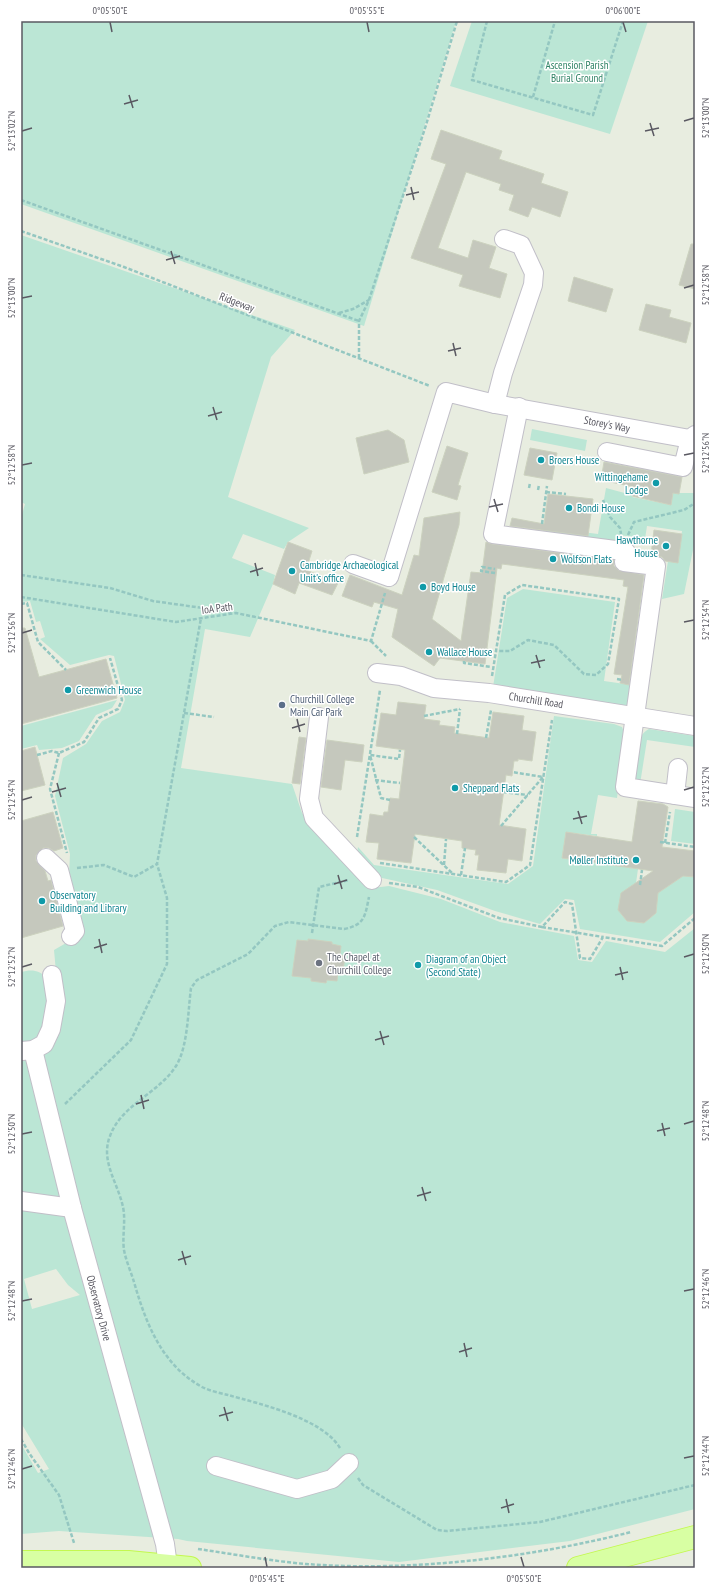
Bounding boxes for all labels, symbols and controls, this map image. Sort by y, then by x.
text: 0°05'50"E [93,4,127,17]
text: 0°05'55"E [350,4,384,17]
text: 0°06'00"E [606,4,640,17]
park label: Ascension Parish Burial Ground [545,58,609,85]
text: 52°13'00"N [699,98,712,138]
text: 52°13'02"N [5,111,18,151]
text: 52°12'58"N [699,265,712,305]
text: 52°13'00"N [5,278,18,318]
street label: Ridgeway [217,289,257,315]
street label: Storey's Way [583,413,632,435]
text: 52°12'56"N [699,433,712,473]
text: 52°12'58"N [5,445,18,485]
place label: Broers House [549,453,600,467]
marker: Broers House [536,455,546,465]
place label: Wittingehame Lodge [595,470,648,497]
marker: Wittingehame Lodge [651,478,661,488]
place label: Bondi House [577,501,625,515]
marker: Bondi House [564,503,574,513]
place label: Hawthorne House [616,533,658,560]
marker: Hawthorne House [661,541,671,551]
place label: Wolfson Flats [561,552,612,566]
marker: Wolfson Flats [548,554,558,564]
place label: Cambridge Archaeological Unit's office [300,558,399,585]
marker: Cambridge Archaeological Unit's office [287,566,297,576]
place label: Boyd House [431,580,476,594]
marker: Boyd House [418,582,428,592]
street label: IoA Path [201,599,234,617]
text: 52°12'54"N [699,600,712,640]
text: 52°12'56"N [5,613,18,653]
place label: Wallace House [437,645,493,659]
marker: Wallace House [424,647,434,657]
place label: Greenwich House [76,683,142,697]
marker: Greenwich House [63,685,73,695]
street label: Churchill Road [508,689,564,711]
place label: Churchill College Main Car Park [290,692,355,719]
marker: Churchill College Main Car Park [277,700,287,710]
text: 52°12'52"N [699,767,712,807]
text: 52°12'54"N [5,780,18,820]
place label: Sheppard Flats [463,781,520,795]
marker: Sheppard Flats [450,783,460,793]
place label: Møller Institute [569,853,628,867]
marker: Møller Institute [631,855,641,865]
place label: Observatory Building and Library [50,888,127,915]
marker: Observatory Building and Library [37,896,47,906]
text: 52°12'50"N [699,934,712,974]
text: 52°12'52"N [5,947,18,987]
place label: The Chapel at Churchill College [327,950,392,977]
place label: Diagram of an Object (Second State) [426,952,506,979]
marker: The Chapel at Churchill College [314,958,324,968]
marker: Diagram of an Object (Second State) [413,960,423,970]
text: 52°12'48"N [699,1101,712,1141]
text: 52°12'50"N [5,1114,18,1154]
text: 52°12'46"N [699,1269,712,1309]
street label: Observatory Drive [83,1274,115,1343]
text: 52°12'48"N [5,1281,18,1321]
text: 52°12'44"N [699,1436,712,1476]
text: 52°12'46"N [5,1449,18,1489]
text: 0°05'45"E [250,1572,284,1585]
text: 0°05'50"E [507,1572,541,1585]

